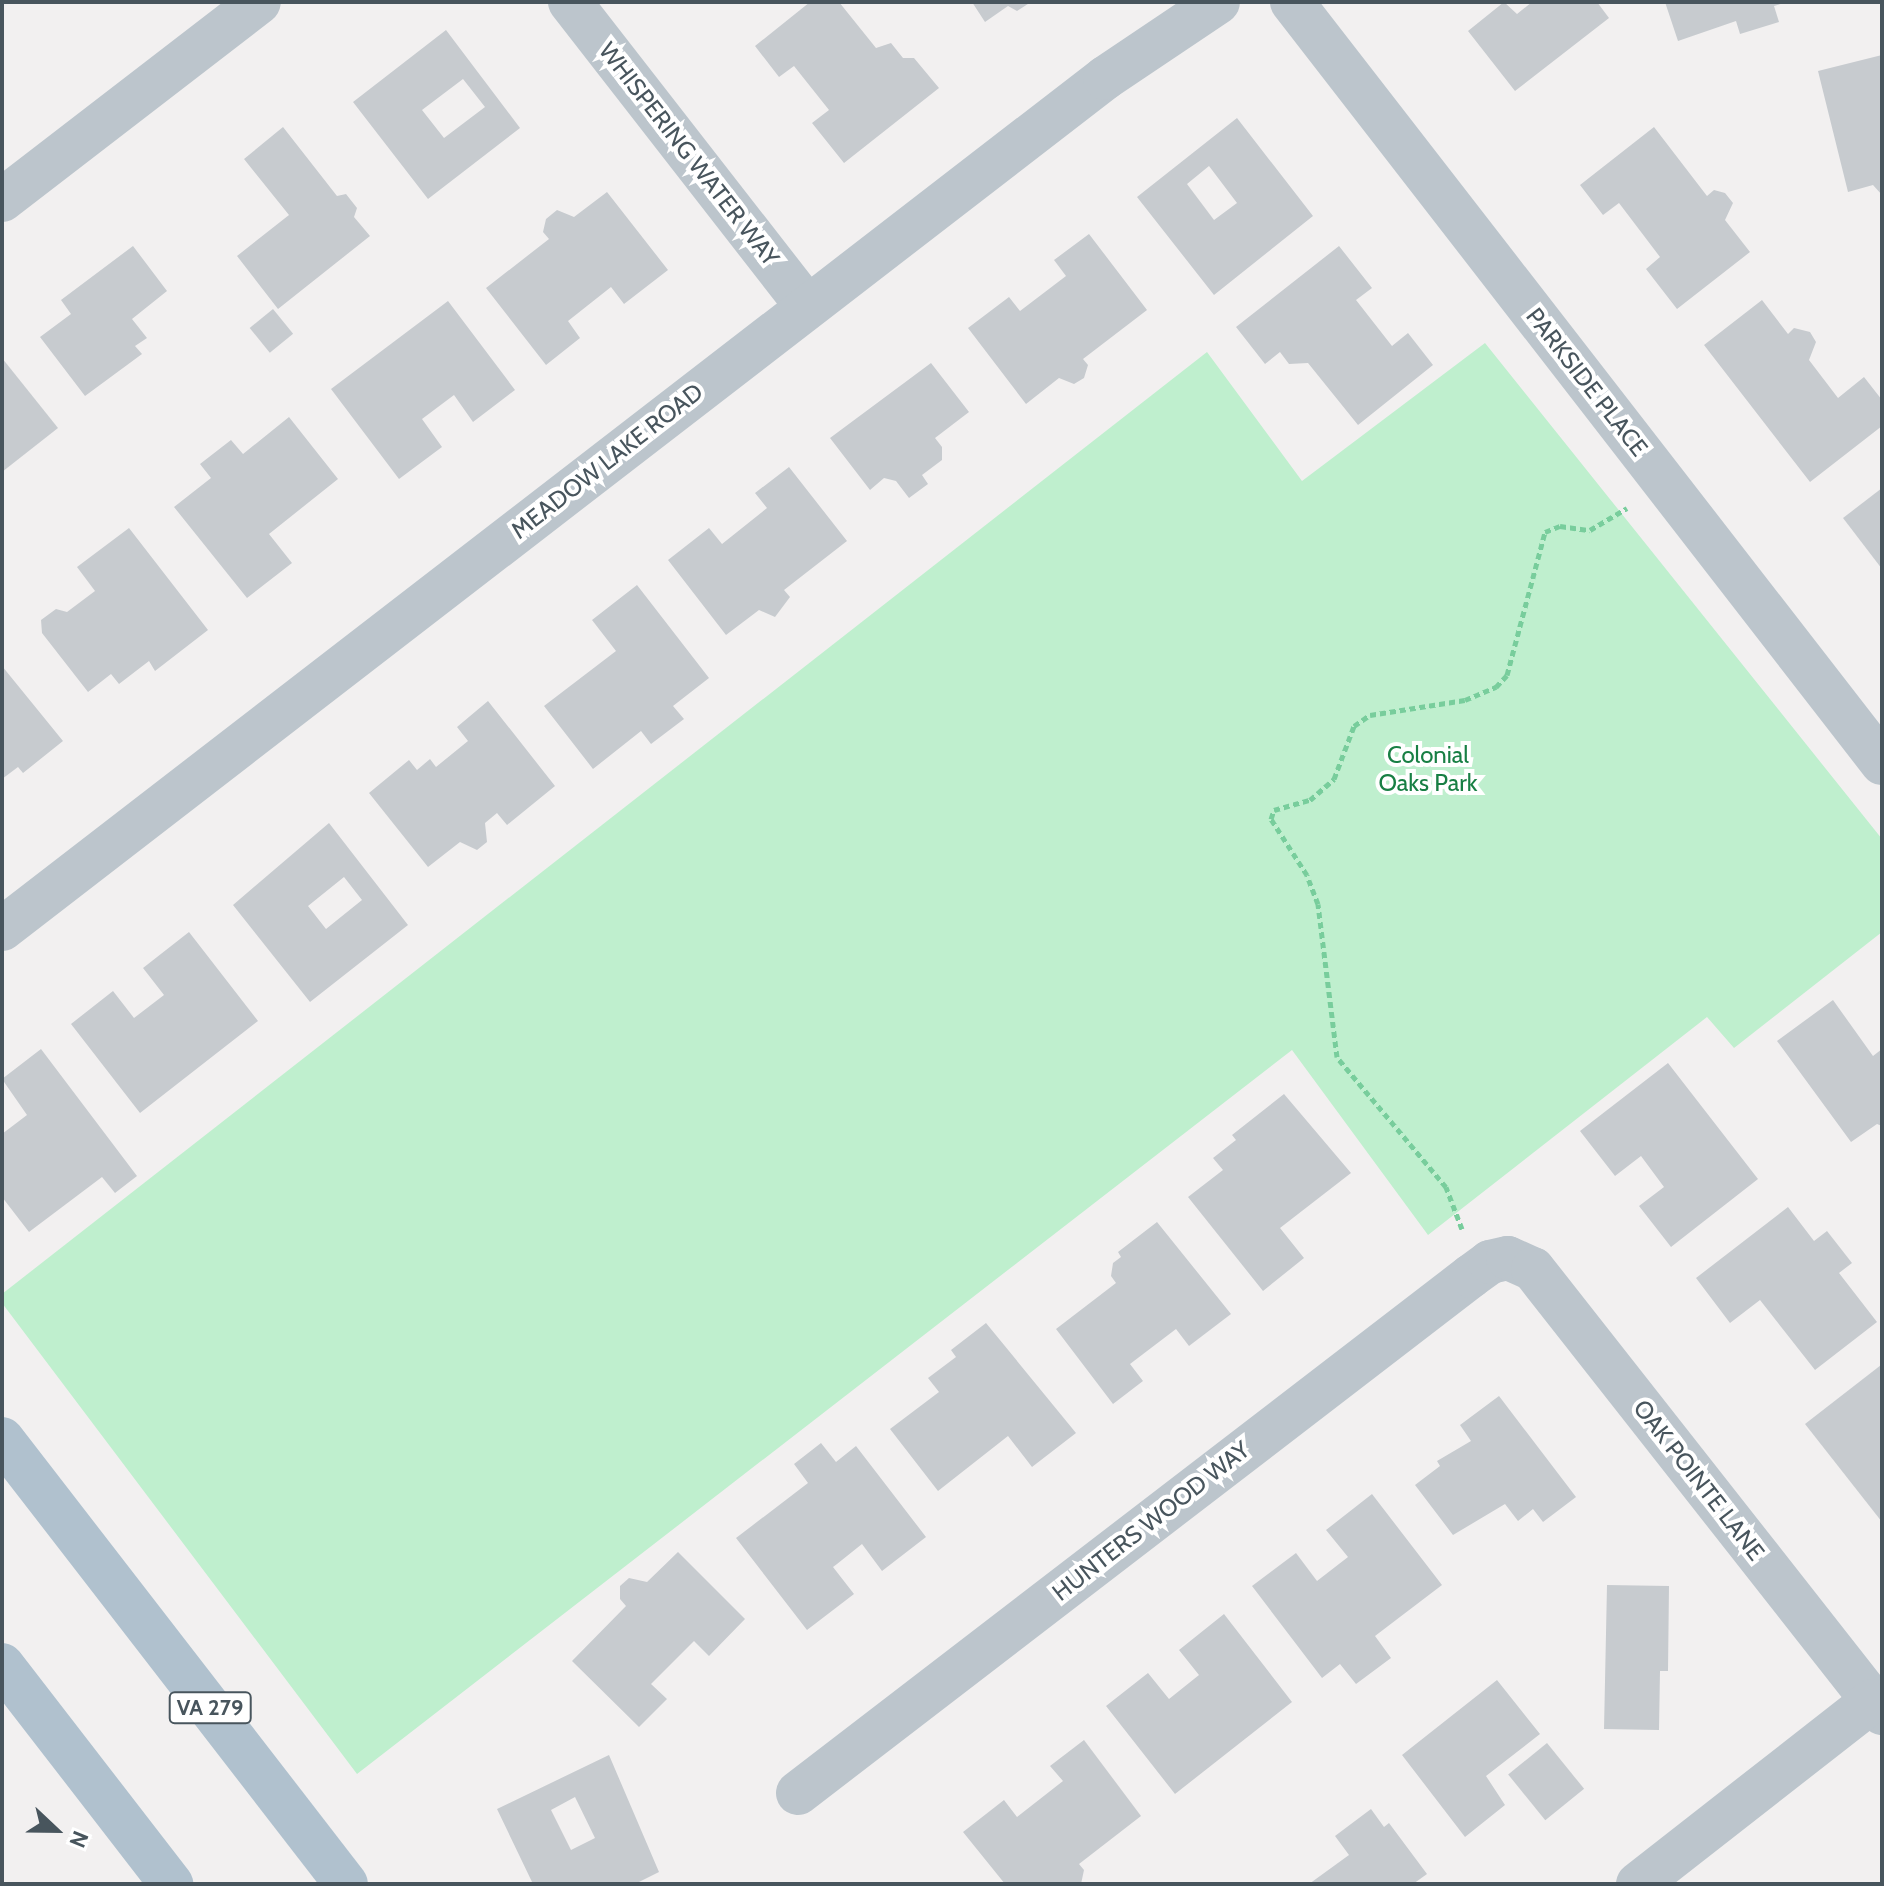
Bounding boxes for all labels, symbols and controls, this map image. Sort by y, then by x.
street label: WHISPERING WATER WAY [593,36,785,272]
street label: PARKSIDE PLACE [1520,302,1654,462]
street label: MEADOW LAKE ROAD [505,377,709,545]
park label: Colonial Oaks Park [1378,741,1478,797]
street label: OAK POINTE LANE [1627,1394,1771,1566]
street label: HUNTERS WOOD WAY [1047,1435,1255,1607]
road number: VA 279 [168,1690,252,1726]
north arrow [16,1790,96,1870]
text: N [63,1827,94,1851]

